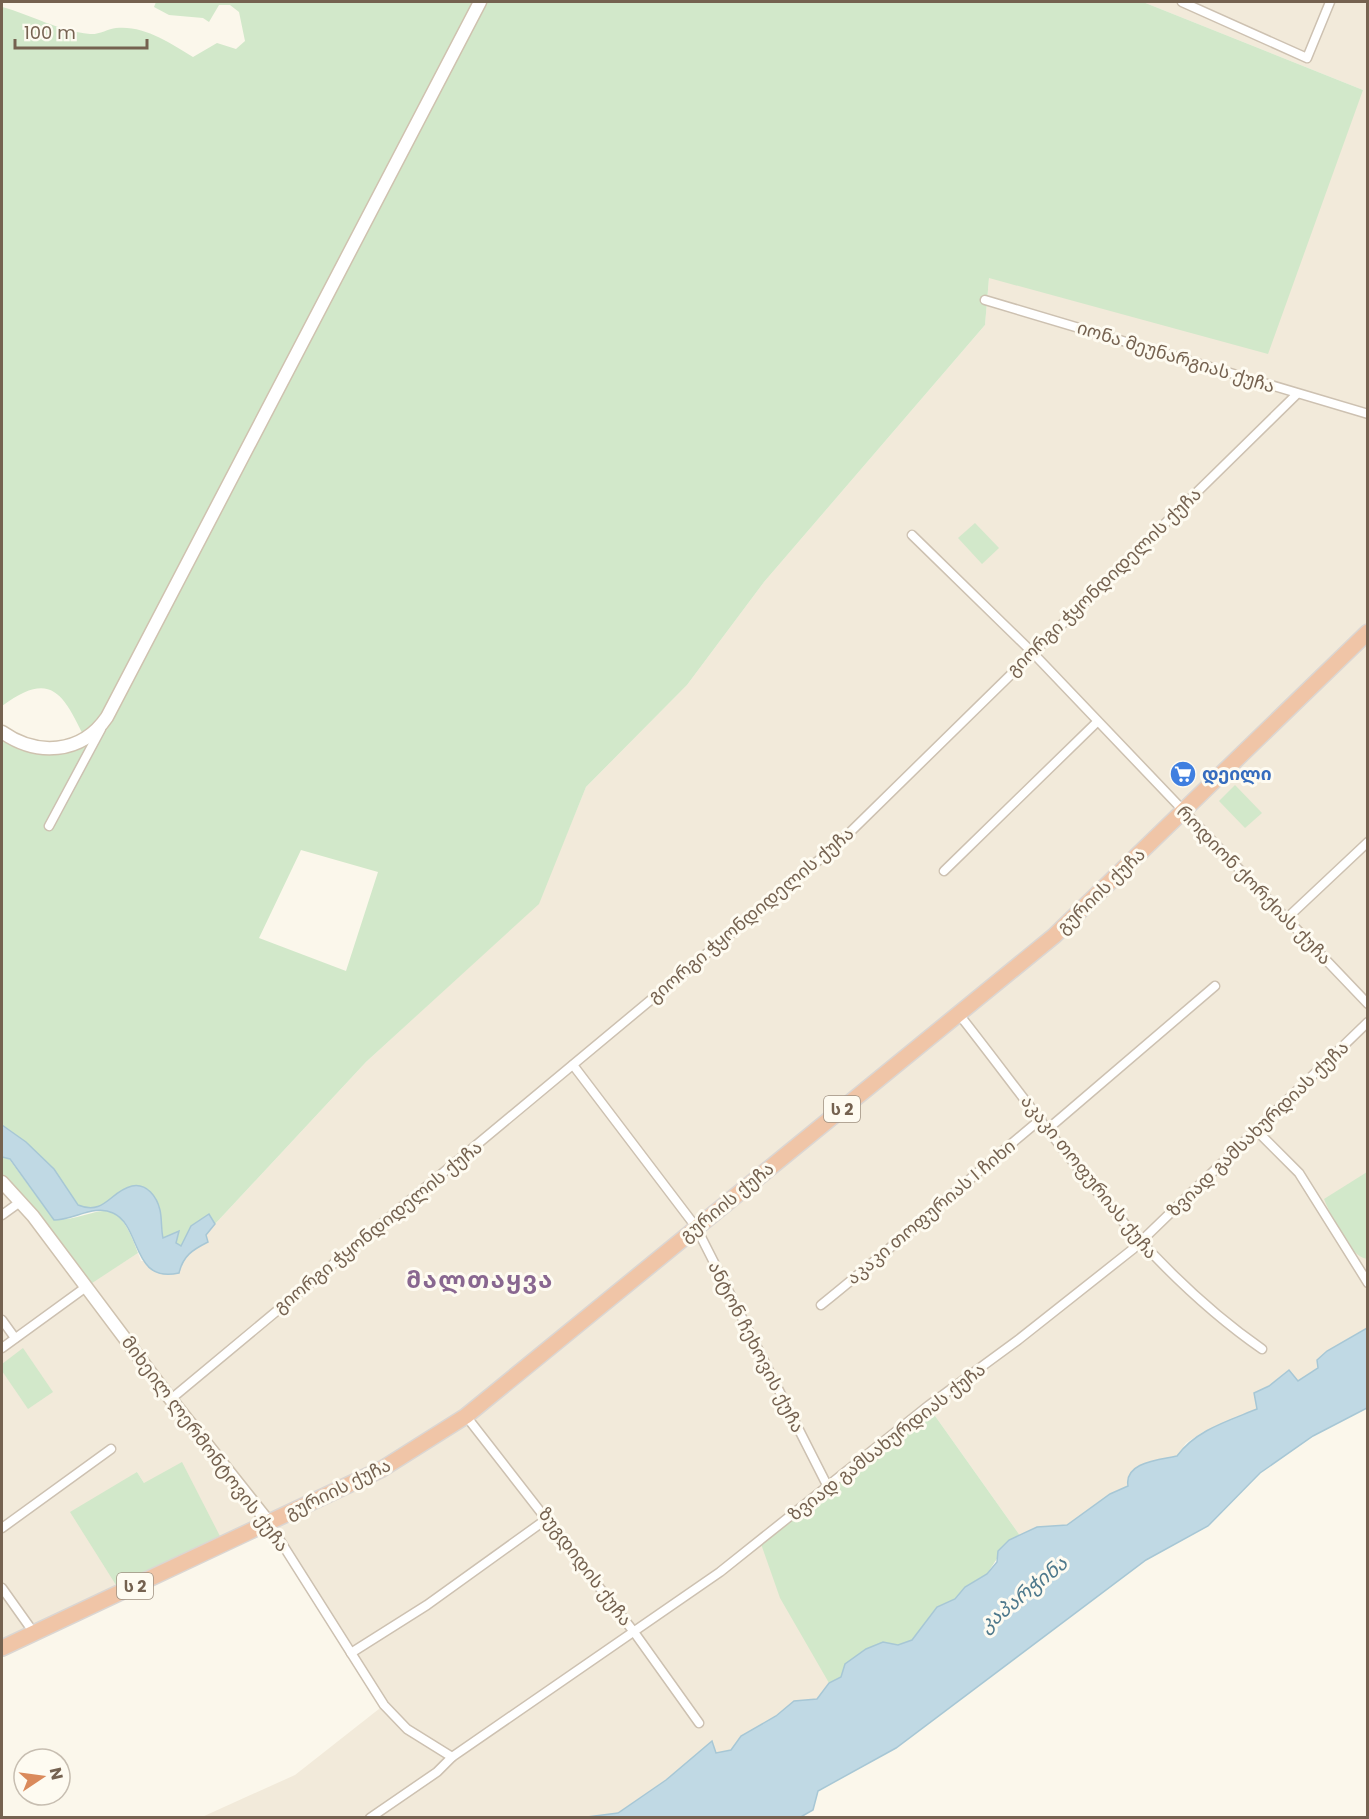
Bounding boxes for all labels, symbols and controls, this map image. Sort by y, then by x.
scale bar [15,12,147,50]
text: 100 m [24,20,76,45]
street label: იონა მეუნარგიას ქუჩა [1074,315,1278,399]
street label: გიორგი ჭყონდიდელის ქუჩა [1001,482,1206,682]
supermarket icon: დეილი [1168,759,1198,789]
place label: დეილი [1202,761,1272,786]
street label: როდიონ ქორქიას ქუჩა [1171,799,1337,970]
street label: გიორგი ჭყონდიდელის ქუჩა [642,821,859,1008]
street label: გურიის ქუჩა [1051,842,1151,939]
street label: ზვიად გამსახურდიას ქუჩა [1161,1035,1354,1222]
street label: აკაკი თოფურიას ქუჩა [1015,1089,1163,1264]
road number: ს 2 [824,1096,860,1122]
street label: აკაკი თოფურიას I ჩიხი [841,1133,1021,1290]
street label: გიორგი ჭყონდიდელის ქუჩა [268,1135,487,1319]
street label: გურიის ქუჩა [674,1156,779,1247]
street label: ანტონ ჩეხოვის ქუჩა [702,1257,811,1437]
district label: მალთაყვა [406,1263,554,1296]
street label: მიხეილ ლერმონტოვის ქუჩა [116,1331,295,1557]
street label: ზვიად გამსახურდიას ქუჩა [783,1357,990,1527]
street label: გურიის ქუჩა [281,1452,395,1525]
street label: ზუგდიდის ქუჩა [533,1502,638,1631]
water label: კაპარჭინა [973,1549,1074,1638]
road number: ს 2 [117,1573,153,1599]
north arrow [12,1747,72,1807]
text: N [44,1765,69,1782]

